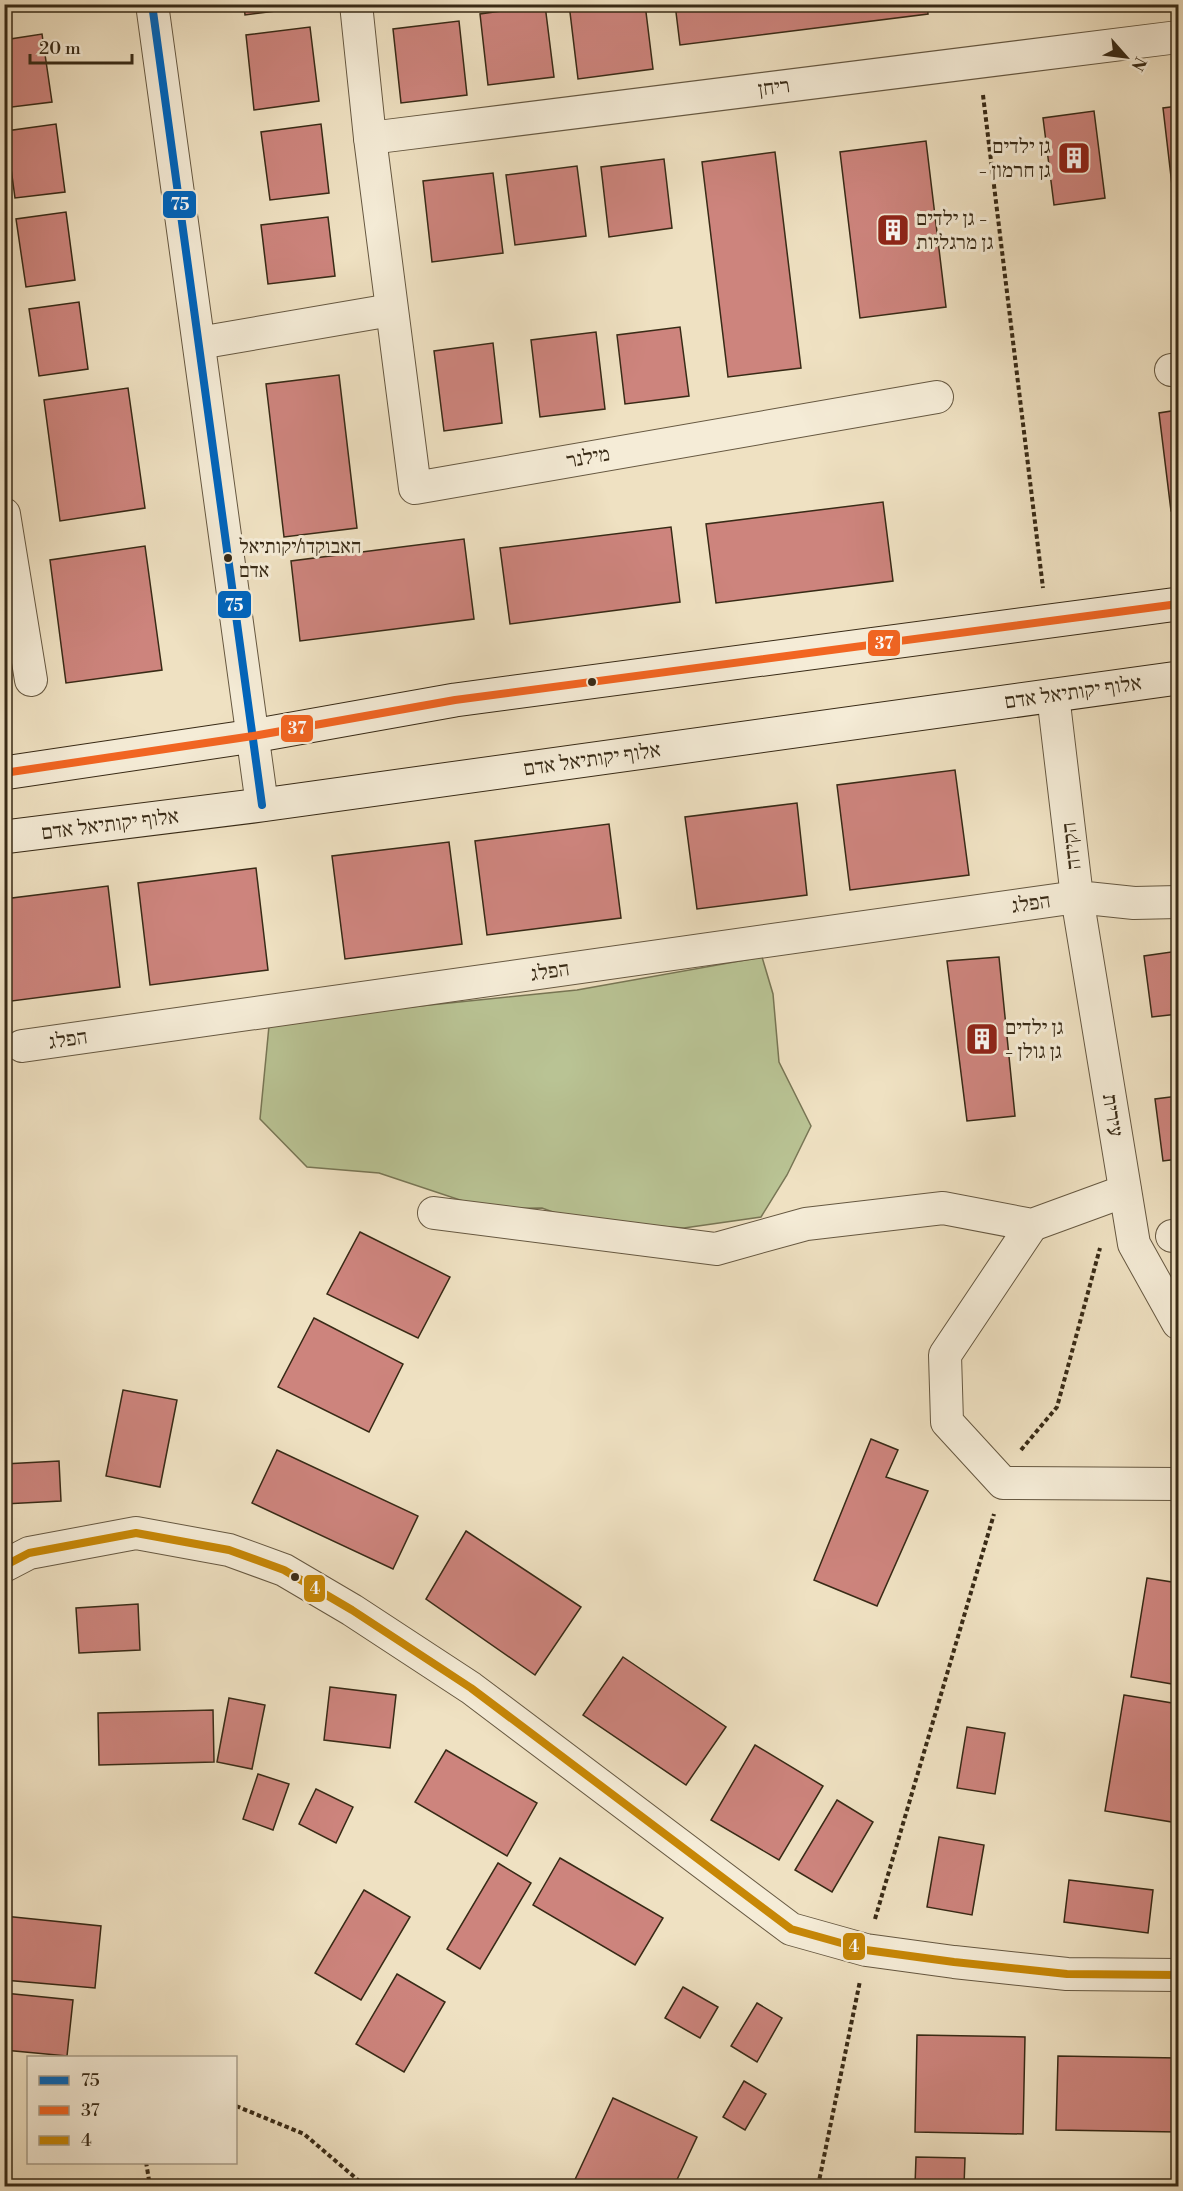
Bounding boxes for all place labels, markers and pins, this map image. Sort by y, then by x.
place label: גן ילדים - גן חרמון [979,134,1051,184]
building icon: גן ילדים - גן חרמון [1056,140,1092,176]
place label: גן ילדים - גן מרגליות [916,206,994,256]
building icon: גן ילדים - גן מרגליות [875,212,911,248]
place label: האבוקדו/יקותיאל אדם [239,535,361,584]
marker: האבוקדו/יקותיאל אדם [222,552,234,564]
unlabelled marker [586,676,598,688]
place label: גן ילדים - גן גולן [1005,1015,1064,1065]
building icon: גן ילדים - גן גולן [964,1021,1000,1057]
unlabelled marker [289,1571,301,1583]

